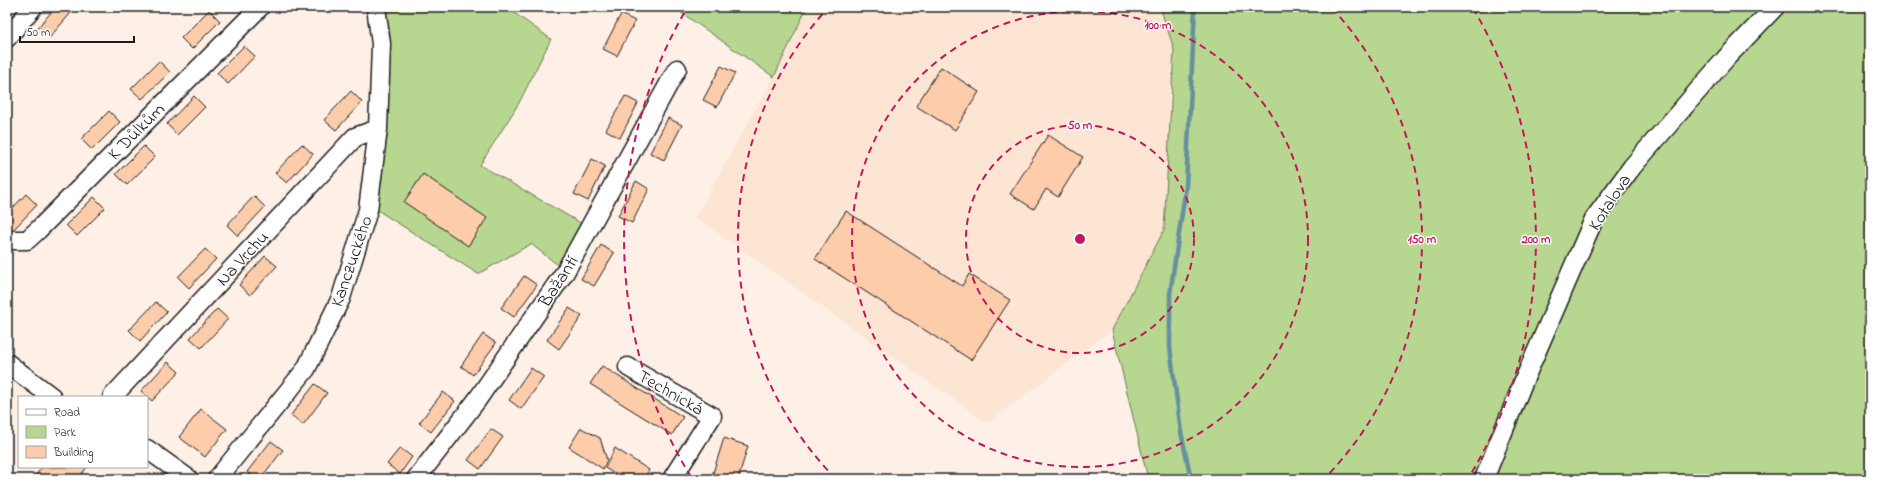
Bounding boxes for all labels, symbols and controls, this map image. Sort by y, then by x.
text: 100 m [1145,17,1172,35]
scale bar [20,18,134,44]
text: 50 m [26,24,50,42]
street label: K Důlkům [103,98,172,167]
text: 50 m [1068,117,1093,135]
street label: Kotalova [1583,170,1639,237]
street label: Kanczuckého [325,213,381,311]
street label: Na Vrchu [211,226,276,293]
text: 150 m [1408,231,1437,249]
text: 200 m [1521,231,1551,249]
centre of rings [1073,232,1087,246]
street label: Bažantí [533,251,586,314]
street label: Technická [632,364,708,423]
legend [18,396,148,468]
text: Road [54,404,80,422]
text: Park [54,424,76,442]
text: Building [53,444,93,463]

